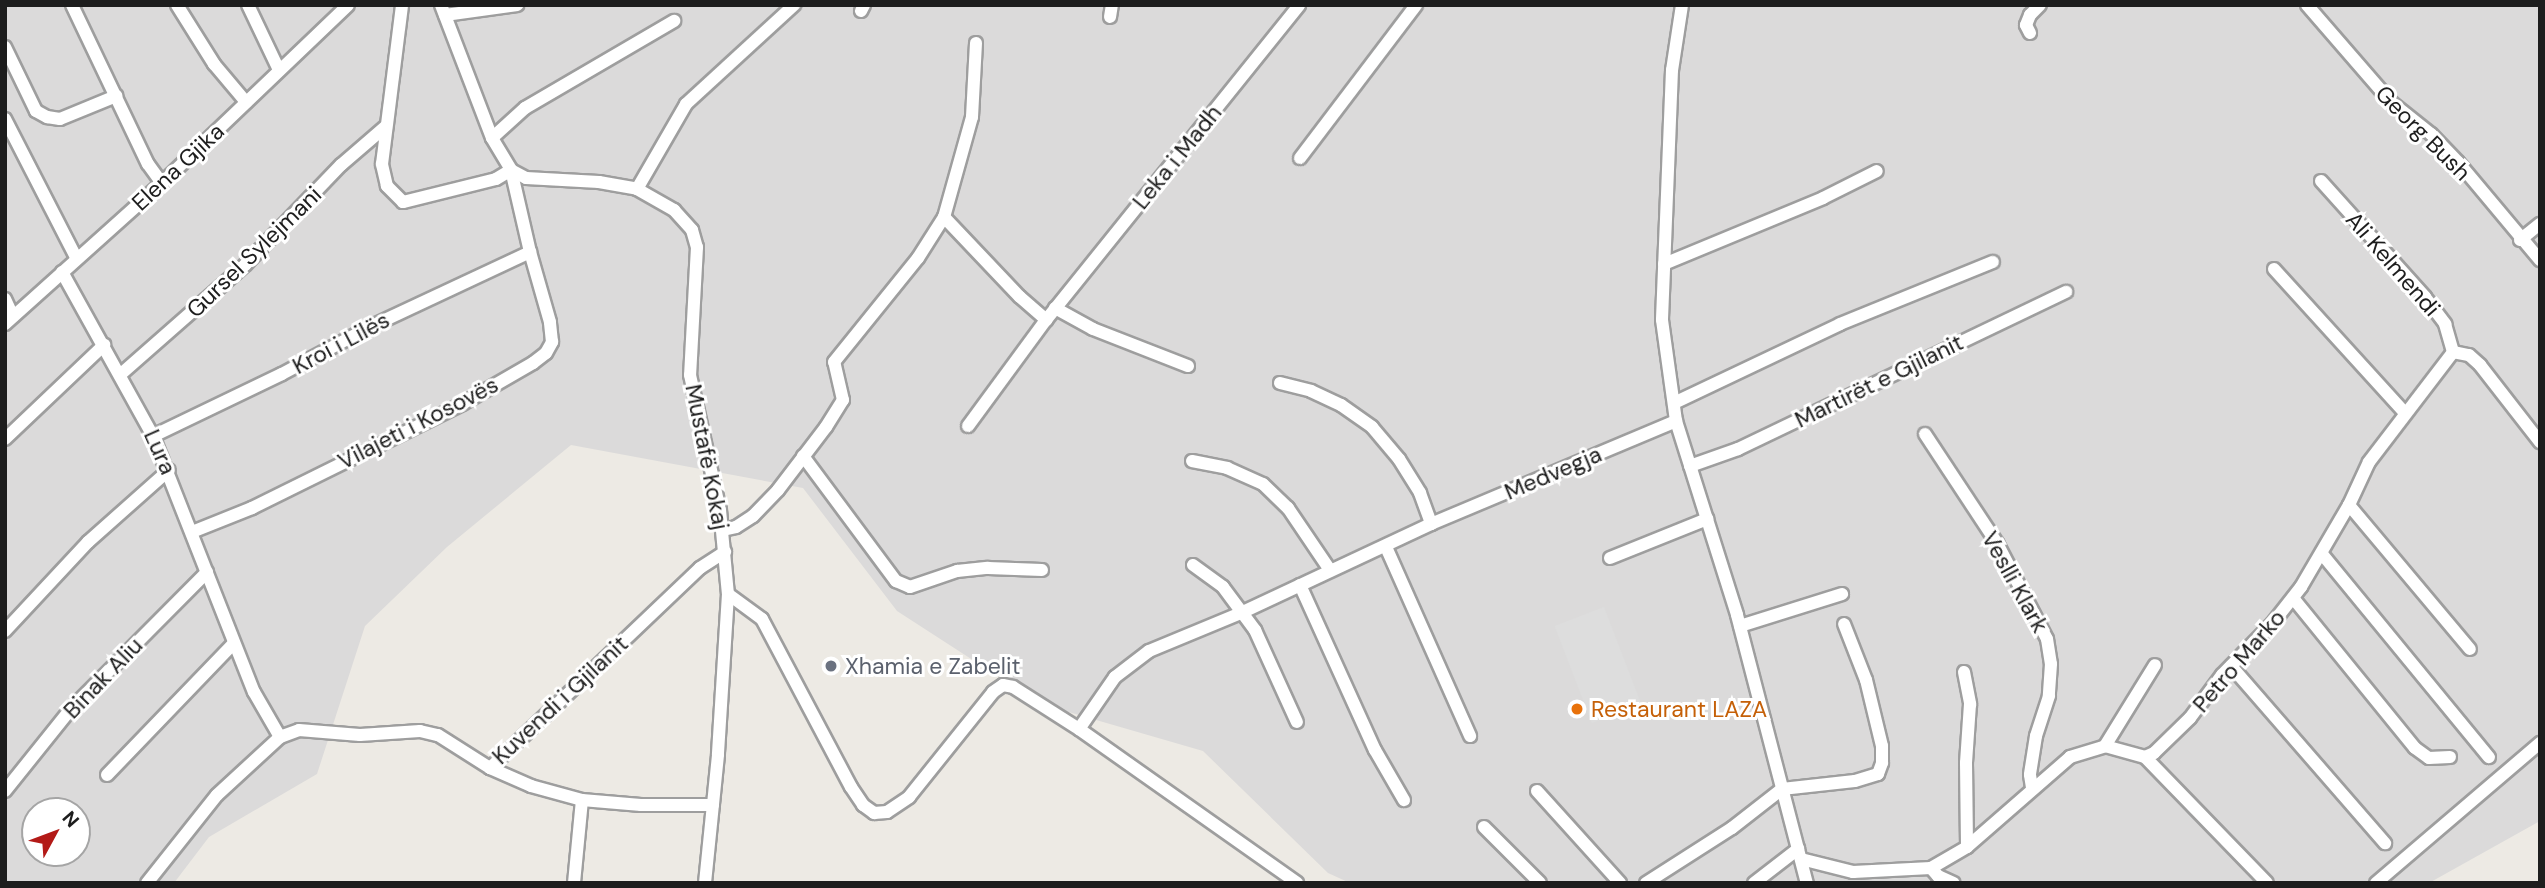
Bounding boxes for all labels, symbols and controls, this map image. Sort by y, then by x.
street label: Georg Bush [2370,80,2476,186]
street label: Leka i Madh [1127,99,1227,215]
street label: Elena Gjika [126,117,230,217]
street label: Gursel Sylejmani [181,181,327,323]
street label: Ali Kelmendi [2340,206,2446,322]
street label: Kroi i Lilës [288,306,394,380]
street label: Martirët e Gjilanit [1790,328,1968,434]
street label: Vilajeti i Kosovës [333,371,503,475]
street label: Mustafë Kokaj [679,382,735,532]
street label: Lura [138,425,182,479]
street label: Medvegja [1500,440,1606,506]
street label: Veslli Klark [1976,527,2054,637]
street label: Petro Marko [2187,604,2291,718]
street label: Kuvendi i Gjilanit [486,630,634,770]
street label: Binak Aliu [58,632,148,724]
place label: Xhamia e Zabelit [845,652,1021,680]
marker: Xhamia e Zabelit [823,658,839,674]
place label: Restaurant LAZA [1591,695,1767,723]
marker: Restaurant LAZA [1569,701,1585,717]
north arrow [21,797,91,867]
text: N [57,806,85,833]

